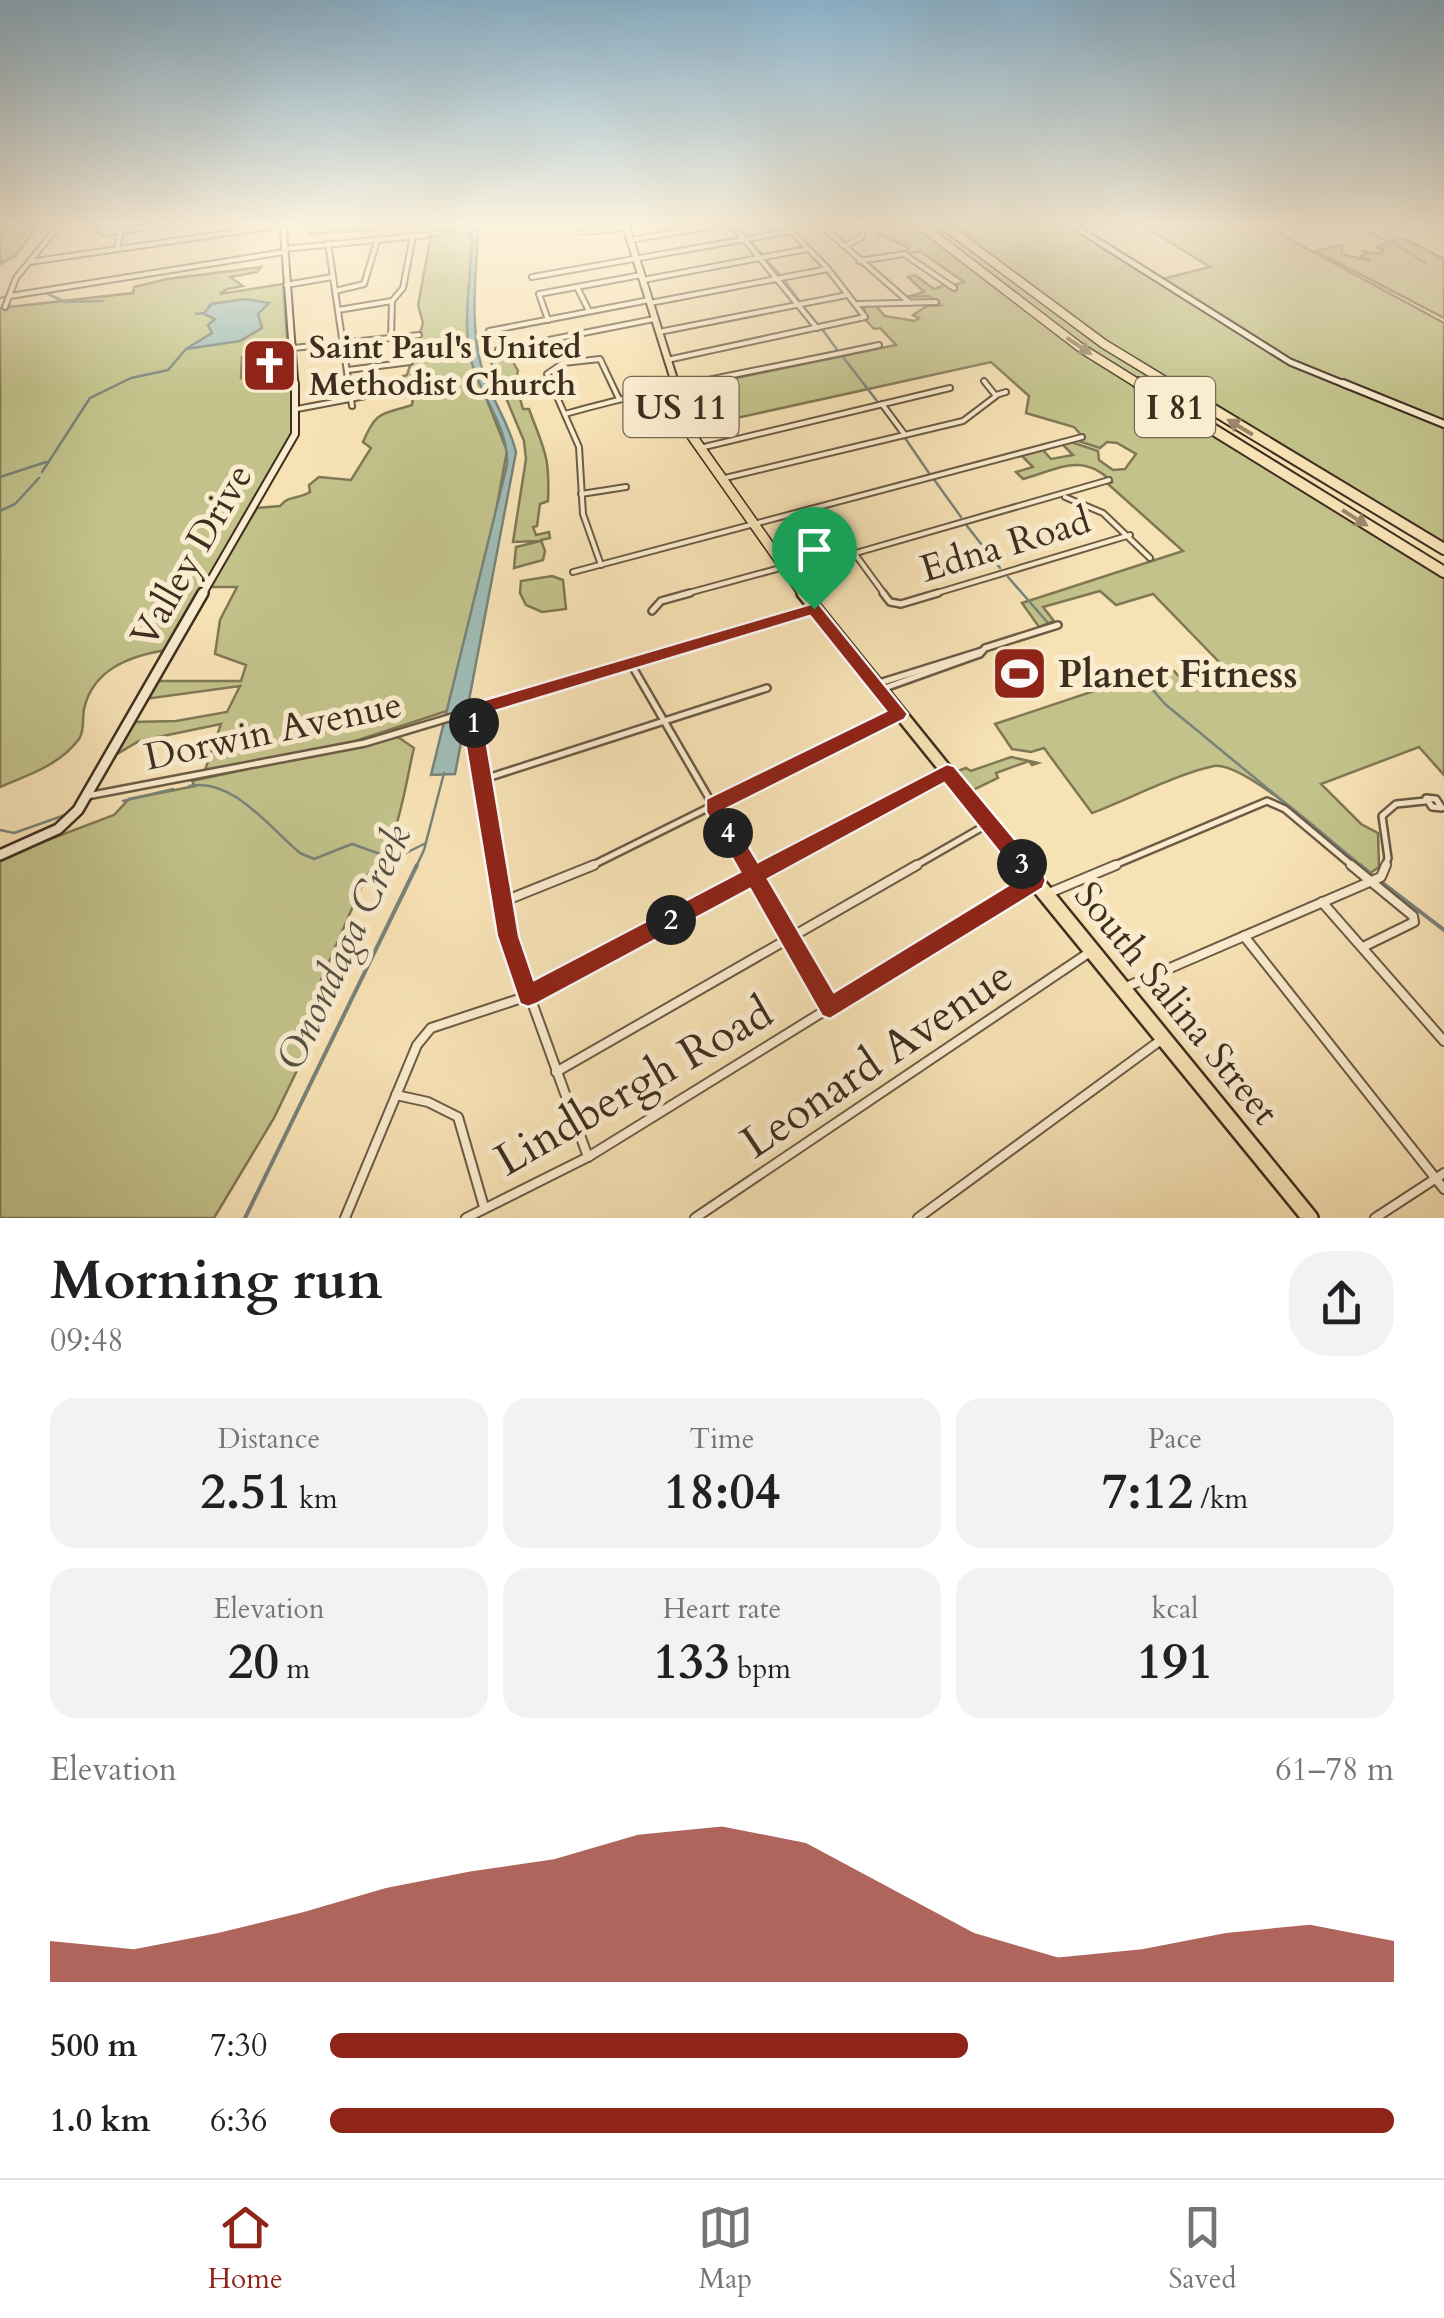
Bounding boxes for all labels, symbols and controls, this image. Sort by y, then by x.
place label: Saint Paul's United Methodist Church [309,326,581,407]
church icon: Saint Paul's United Methodist Church [240,335,300,395]
one-way arrow [1066,336,1092,355]
road number: US 11 [624,377,738,437]
road number: I 81 [1135,377,1215,437]
one-way arrow [1226,419,1254,436]
street label: Valley Drive [119,455,265,656]
street label: Edna Road [914,494,1097,595]
pin [772,507,857,610]
one-way arrow [1341,509,1369,526]
icon: arrive [787,522,842,577]
sports icon: Planet Fitness [989,644,1049,704]
place label: Planet Fitness [1058,649,1297,701]
street label: Dorwin Avenue [140,678,406,784]
pin: 1 [449,698,499,748]
text: 1 [467,704,481,742]
pin: 4 [703,808,753,858]
text: 4 [721,814,735,852]
water label: Onondaga Creek [263,816,425,1079]
pin: 3 [997,839,1047,889]
text: 3 [1015,845,1029,883]
street label: South Salina Street [1062,871,1290,1136]
pin: 2 [646,895,696,945]
text: 2 [664,901,678,939]
street label: Leonard Avenue [729,946,1025,1173]
street label: Lindbergh Road [484,982,784,1191]
text: Morning run [50,1244,383,1318]
button: share [1289,1251,1394,1356]
text: 09:48 [50,1319,124,1363]
text: Distance [218,1420,320,1458]
text: Time [690,1420,754,1458]
text: Pace [1148,1420,1202,1458]
text: 2.51 [200,1458,292,1526]
text: 18:04 [664,1458,780,1526]
text: 7:12 [1102,1458,1193,1526]
text: km [292,1480,338,1518]
text: /km [1193,1480,1248,1518]
text: Elevation [213,1590,325,1628]
text: Heart rate [663,1590,781,1628]
text: kcal [1152,1590,1198,1628]
text: 20 [228,1628,279,1696]
text: 133 [653,1628,730,1696]
text: 191 [1137,1628,1213,1696]
text: m [279,1650,310,1688]
text: bpm [730,1650,791,1688]
text: Elevation [50,1748,177,1792]
text: 61–78 m [1275,1748,1394,1792]
text: 500 m [50,2024,137,2068]
text: 7:30 [210,2024,267,2068]
text: 1.0 km [50,2099,150,2143]
text: 6:36 [210,2099,267,2143]
tab: Home [208,2200,283,2298]
tab: Map [698,2200,753,2298]
tab: Saved [1168,2200,1236,2298]

